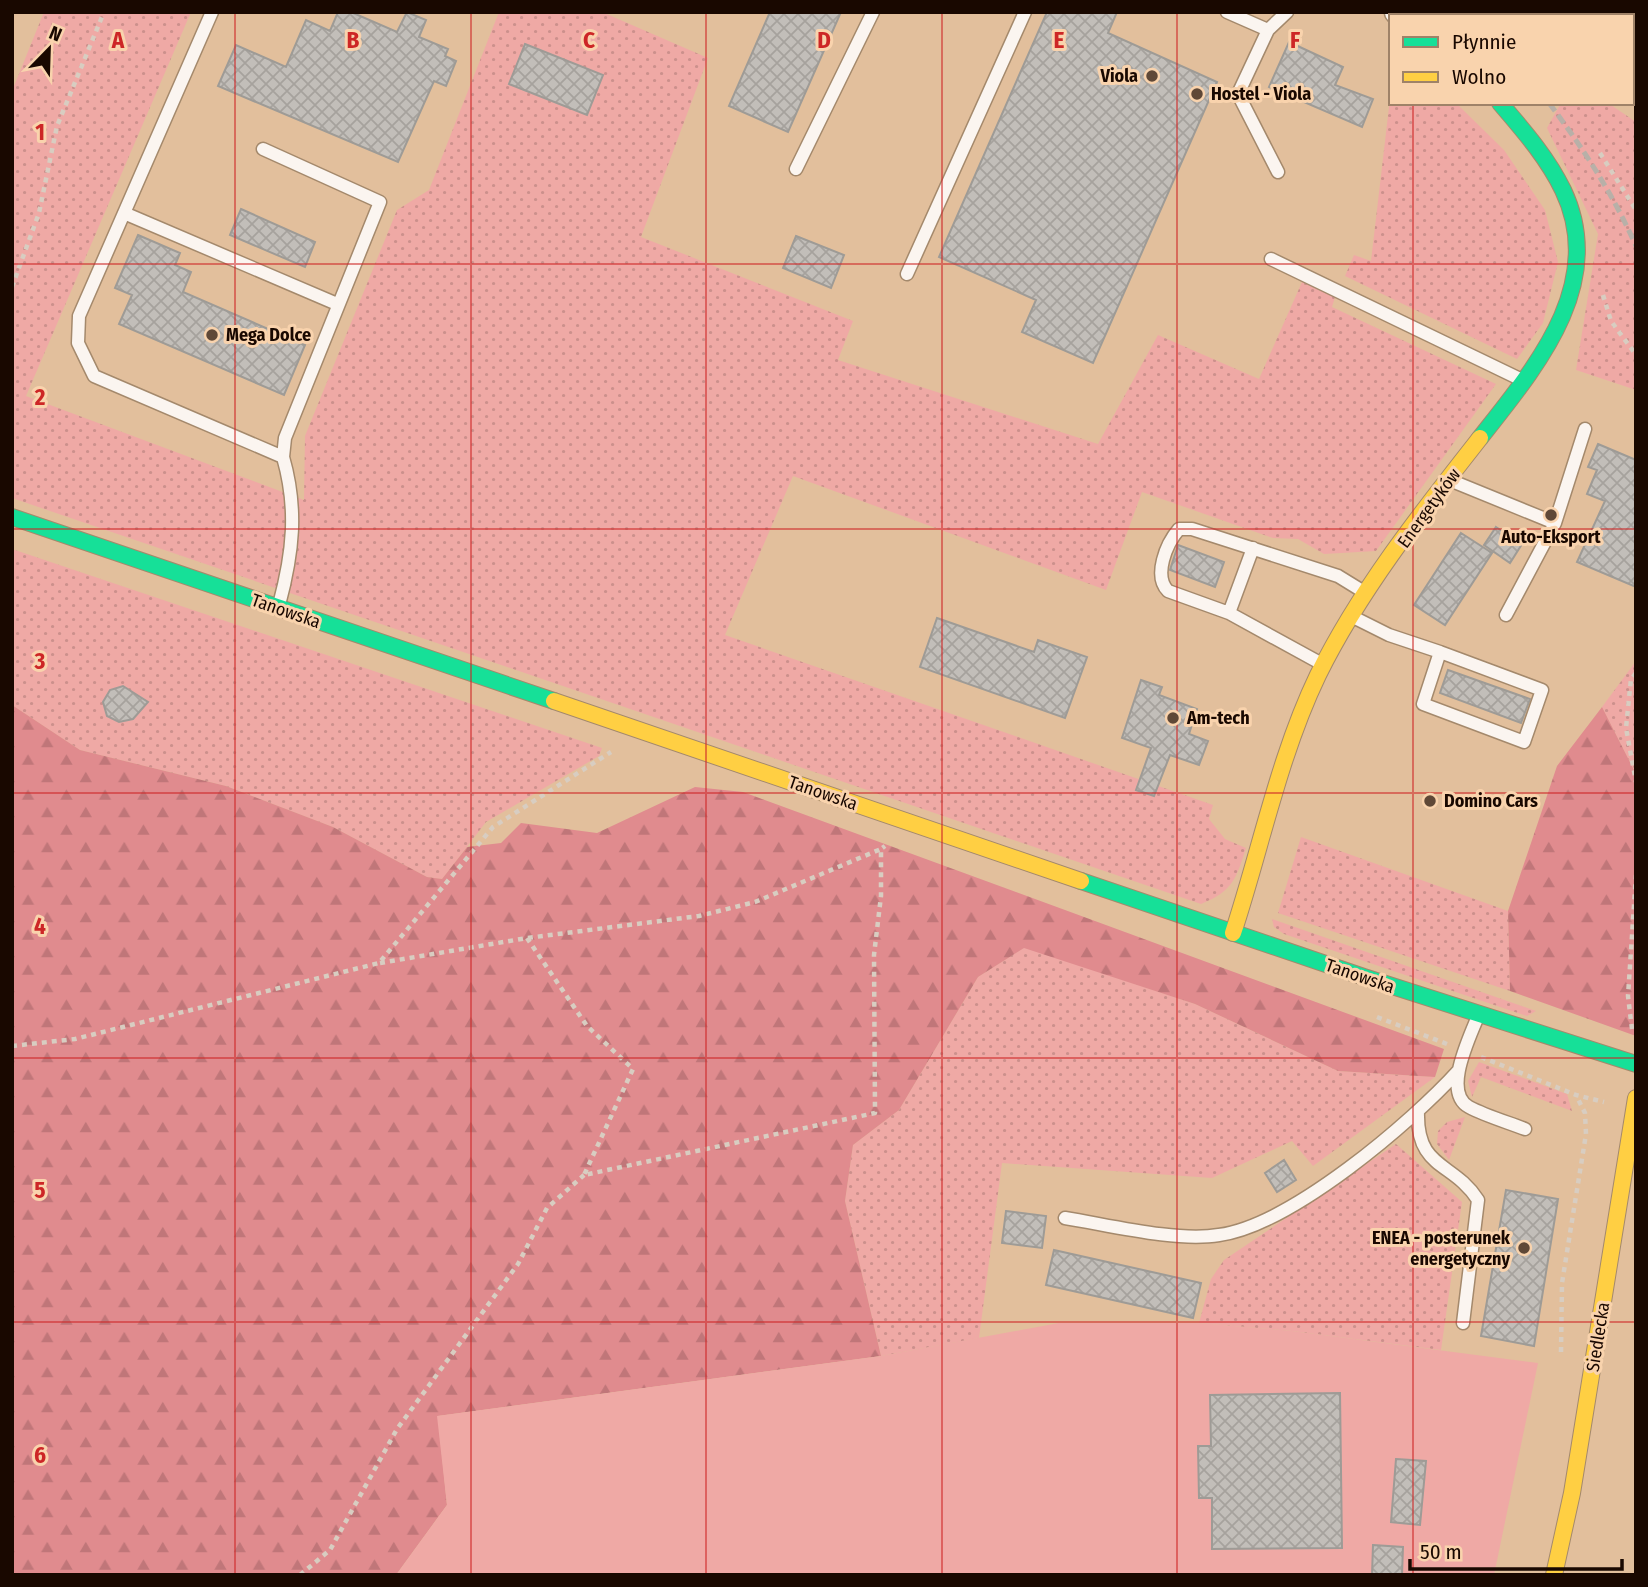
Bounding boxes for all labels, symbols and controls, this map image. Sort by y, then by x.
north arrow [14,14,84,84]
legend [1389,14,1634,105]
text: N [46,21,65,47]
text: A [111,26,125,54]
text: B [347,26,360,54]
text: C [583,26,595,54]
text: D [817,26,831,54]
text: E [1054,26,1065,54]
text: F [1290,26,1300,54]
text: Płynnie [1452,29,1516,55]
text: Wolno [1452,64,1506,90]
place label: Viola [1100,65,1138,87]
marker: Viola [1144,68,1160,84]
place label: Hostel - Viola [1211,83,1311,105]
marker: Hostel - Viola [1189,86,1205,102]
text: 1 [35,118,45,146]
place label: Mega Dolce [226,324,311,346]
marker: Mega Dolce [204,327,220,343]
text: 2 [34,383,46,411]
street label: Energetyków [1393,464,1465,552]
marker: Auto-Eksport [1543,507,1559,523]
place label: Auto-Eksport [1500,526,1601,548]
street label: Tanowska [249,589,324,633]
text: 3 [34,647,46,675]
place label: Am-tech [1186,707,1250,729]
marker: Am-tech [1165,710,1181,726]
street label: Tanowska [786,771,861,815]
place label: Domino Cars [1444,790,1538,812]
marker: Domino Cars [1422,793,1438,809]
text: 4 [34,912,46,940]
street label: Tanowska [1323,954,1398,998]
text: 5 [34,1176,46,1204]
place label: ENEA - posterunek energetyczny [1372,1227,1511,1270]
marker: ENEA - posterunek energetyczny [1516,1240,1532,1256]
street label: Siedlecka [1582,1300,1614,1373]
text: 6 [34,1441,46,1469]
scale bar [1410,1528,1622,1572]
text: 50 m [1420,1539,1462,1565]

